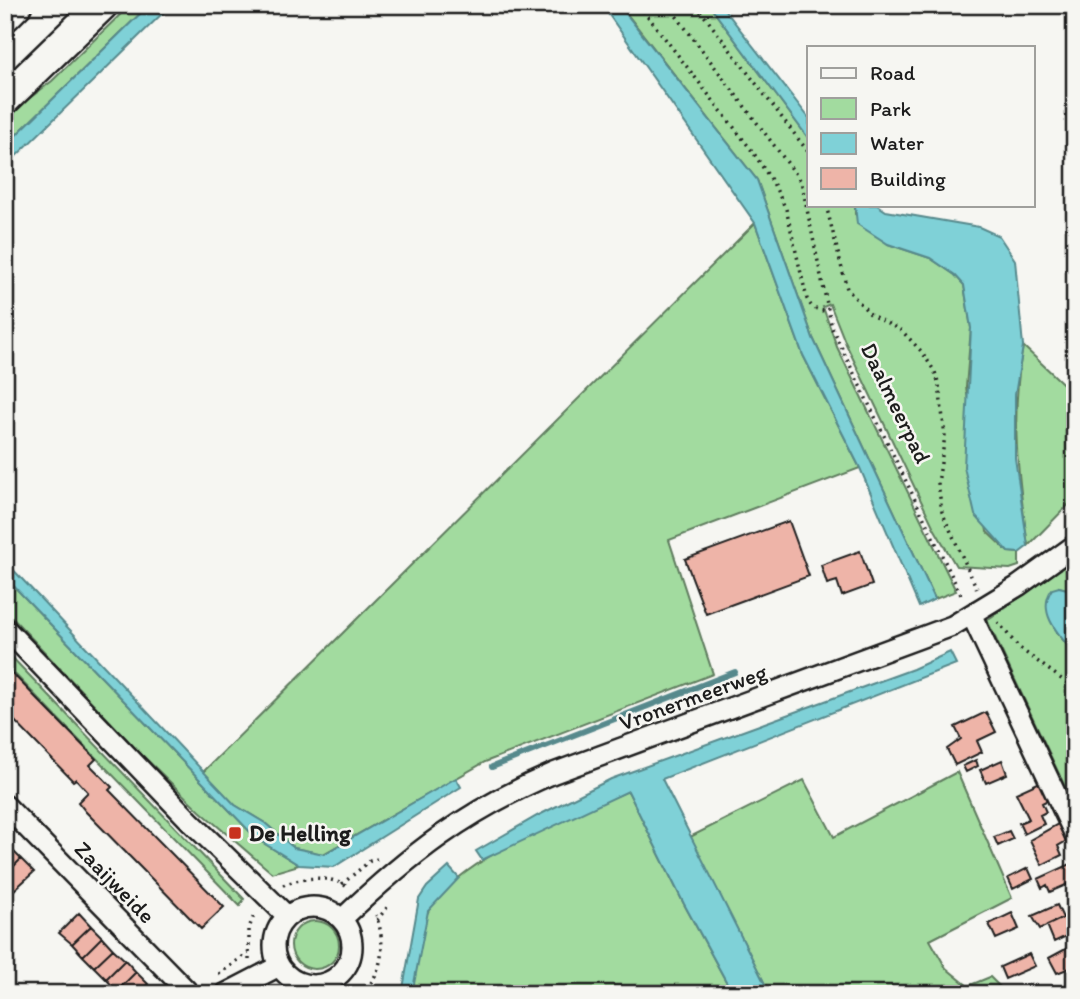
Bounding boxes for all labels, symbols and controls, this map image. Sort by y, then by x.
legend [807,46,1034,206]
text: Road [870,60,916,85]
text: Park [870,96,912,121]
text: Water [870,130,924,155]
text: Building [870,166,946,191]
street label: Daalmeerpad [855,338,937,468]
street label: Vronermeerweg [615,657,771,737]
place label: De Helling [249,819,352,847]
marker: De Helling [227,825,243,841]
street label: Zaaijweide [69,835,161,929]

